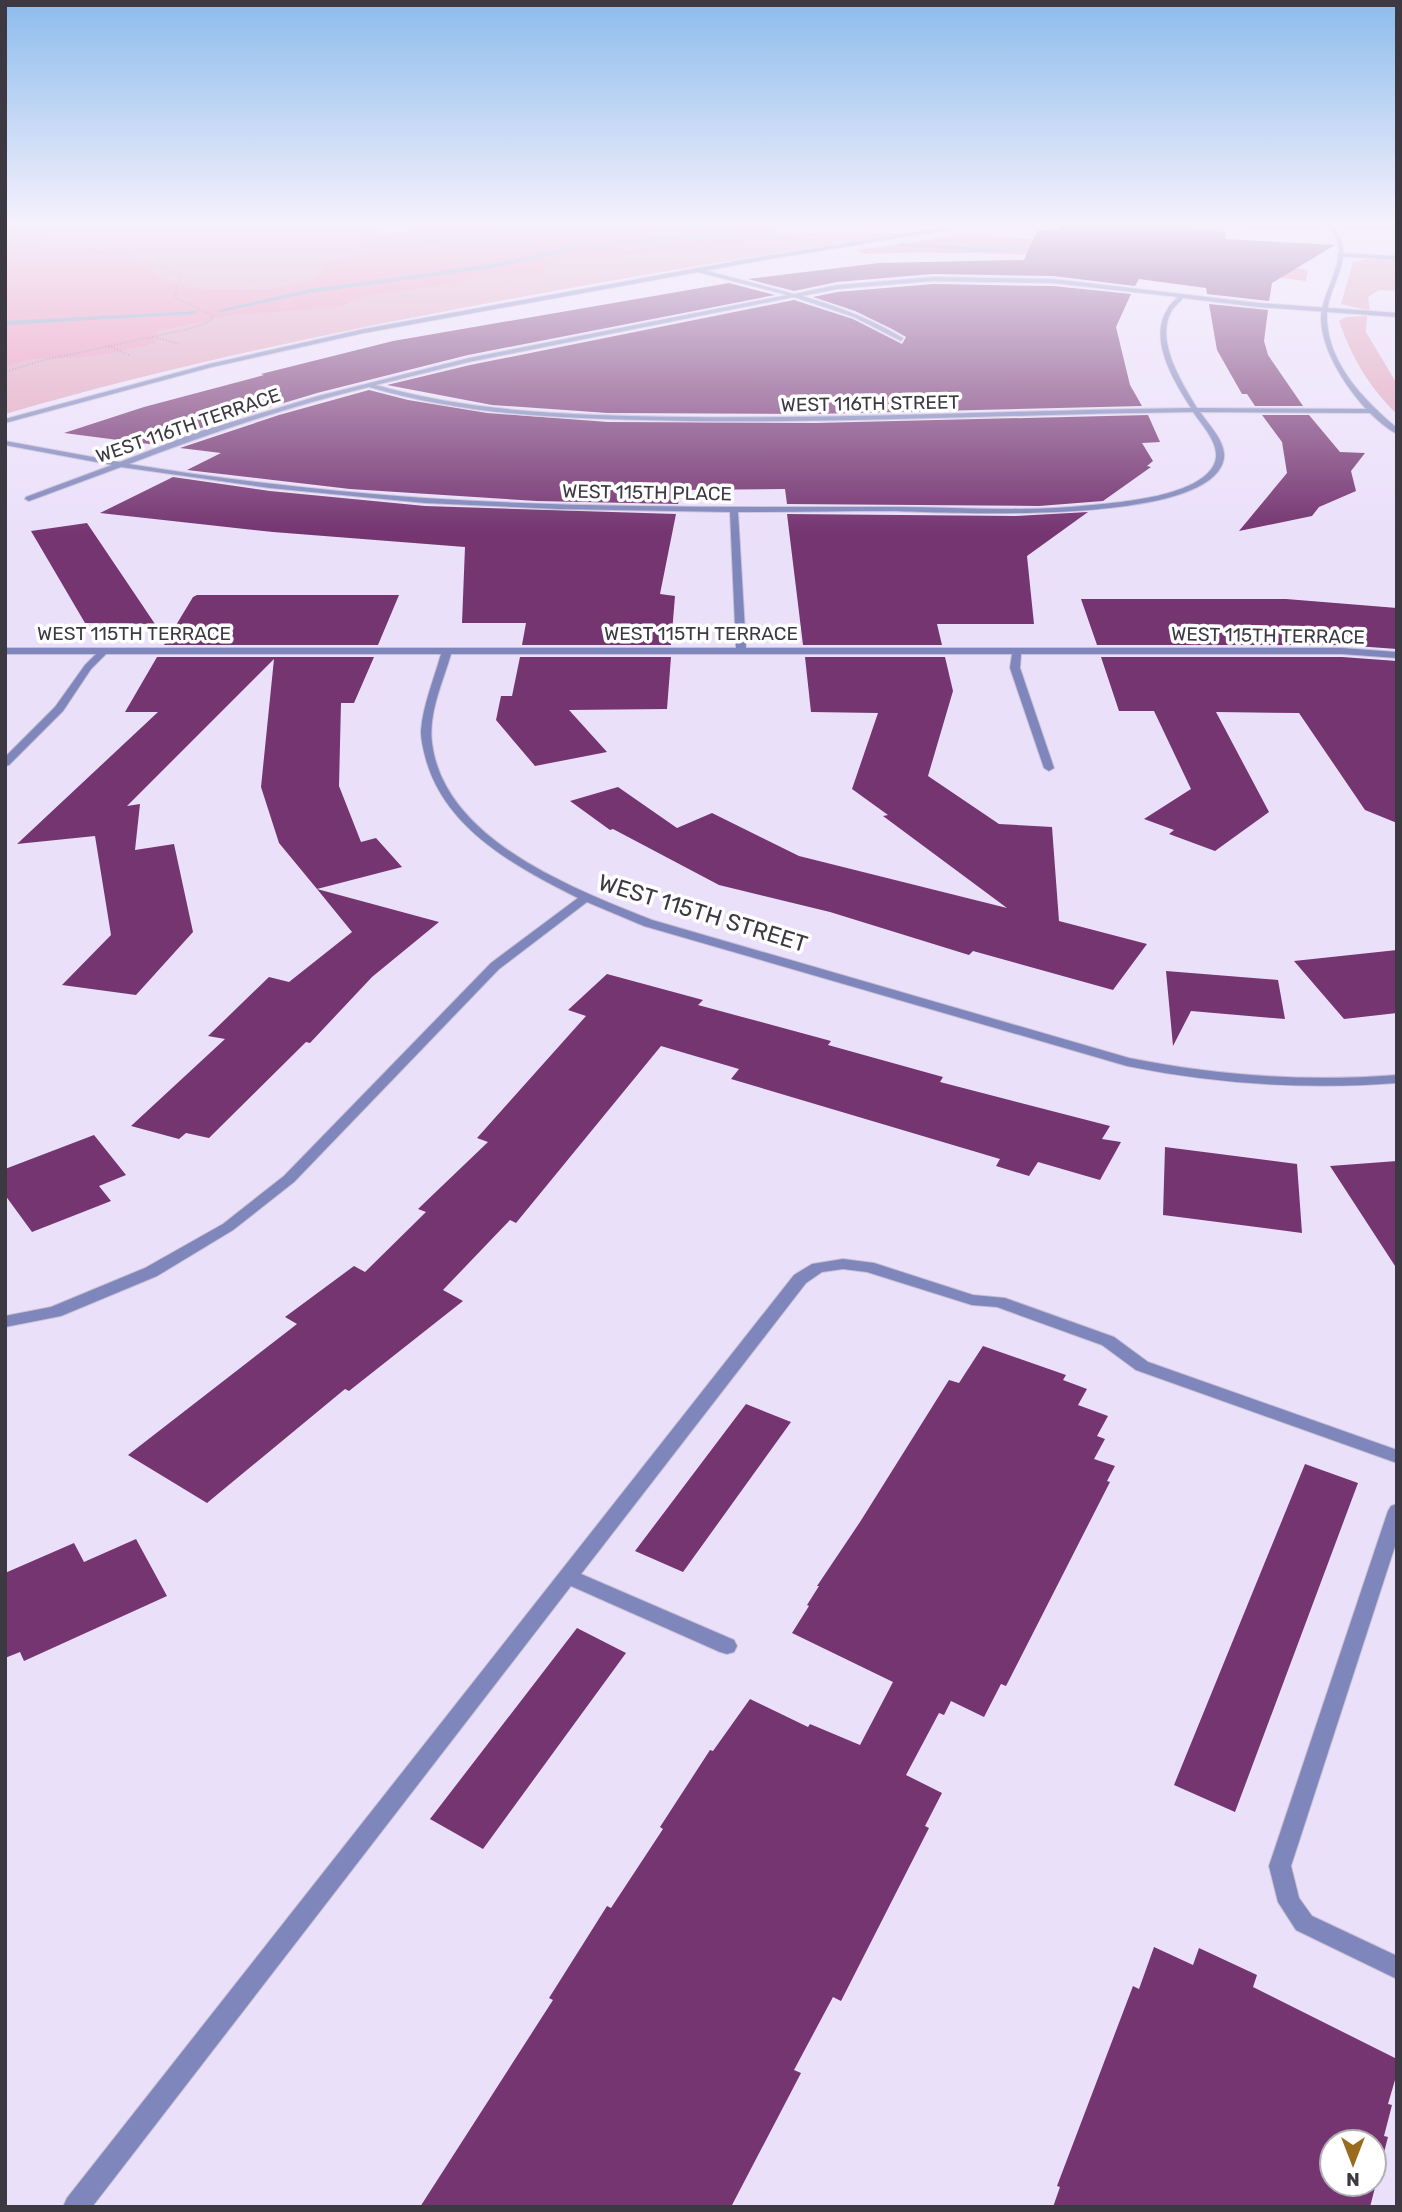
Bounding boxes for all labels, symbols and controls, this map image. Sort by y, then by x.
street label: WEST 116TH TERRACE [93,383,283,468]
street label: WEST 116TH STREET [780,390,960,417]
street label: WEST 115TH PLACE [562,480,732,505]
street label: WEST 115TH TERRACE [37,622,231,645]
street label: WEST 115TH TERRACE [604,622,798,645]
street label: WEST 115TH TERRACE [1171,622,1365,649]
street label: WEST 115TH STREET [595,868,811,958]
north arrow [1318,2128,1388,2198]
text: N [1346,2168,1360,2191]

